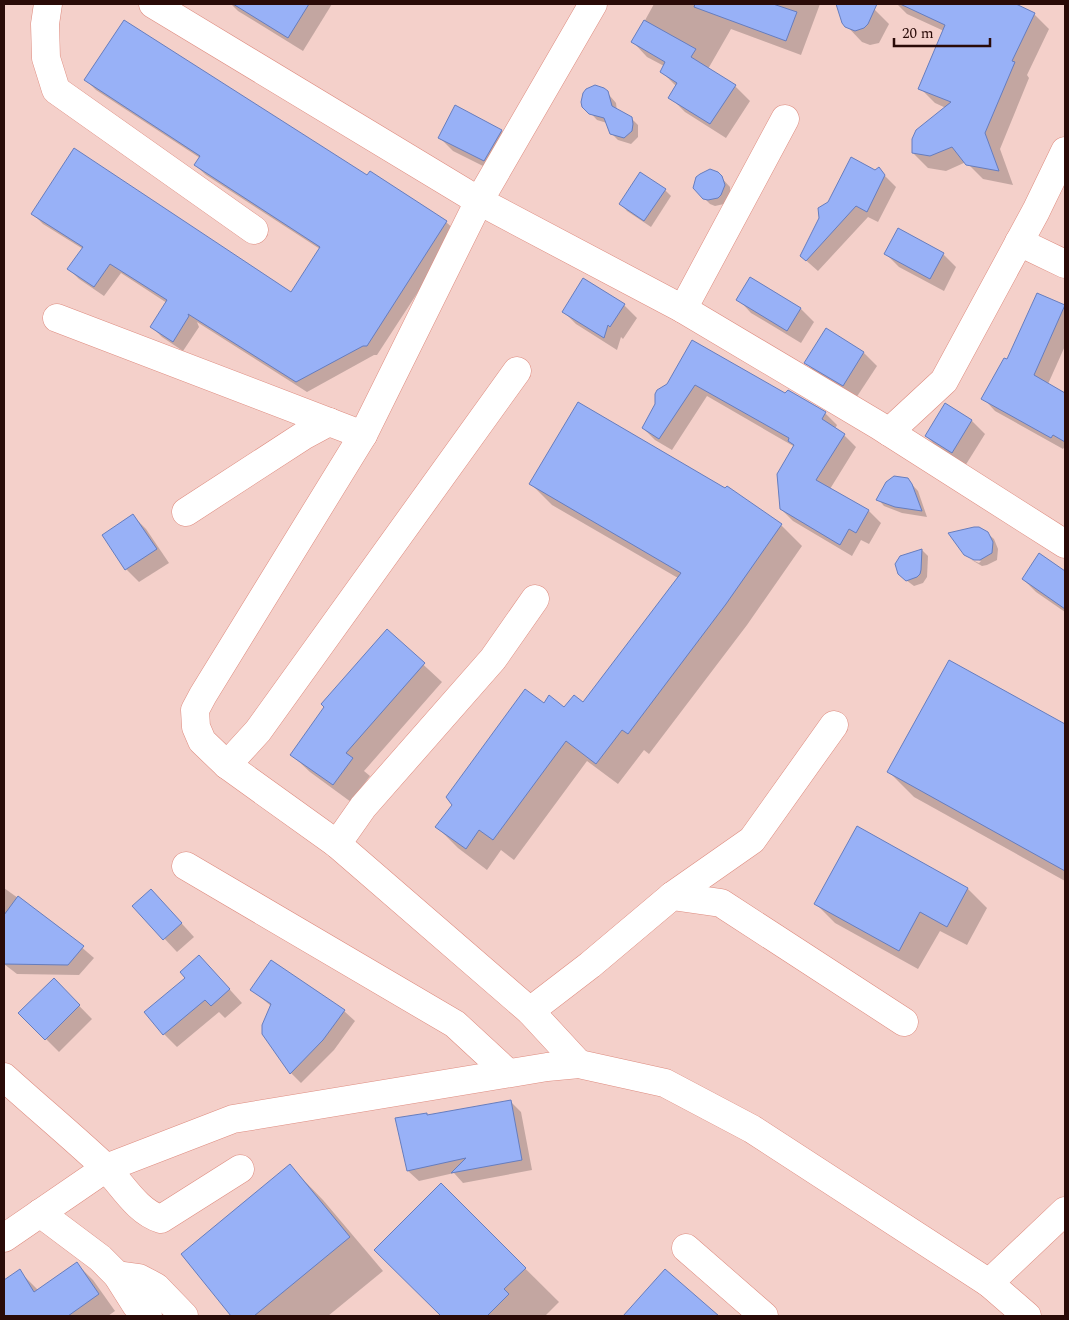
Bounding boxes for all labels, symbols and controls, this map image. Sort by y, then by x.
scale bar [894,15,990,47]
text: 20 m [902,22,934,45]

